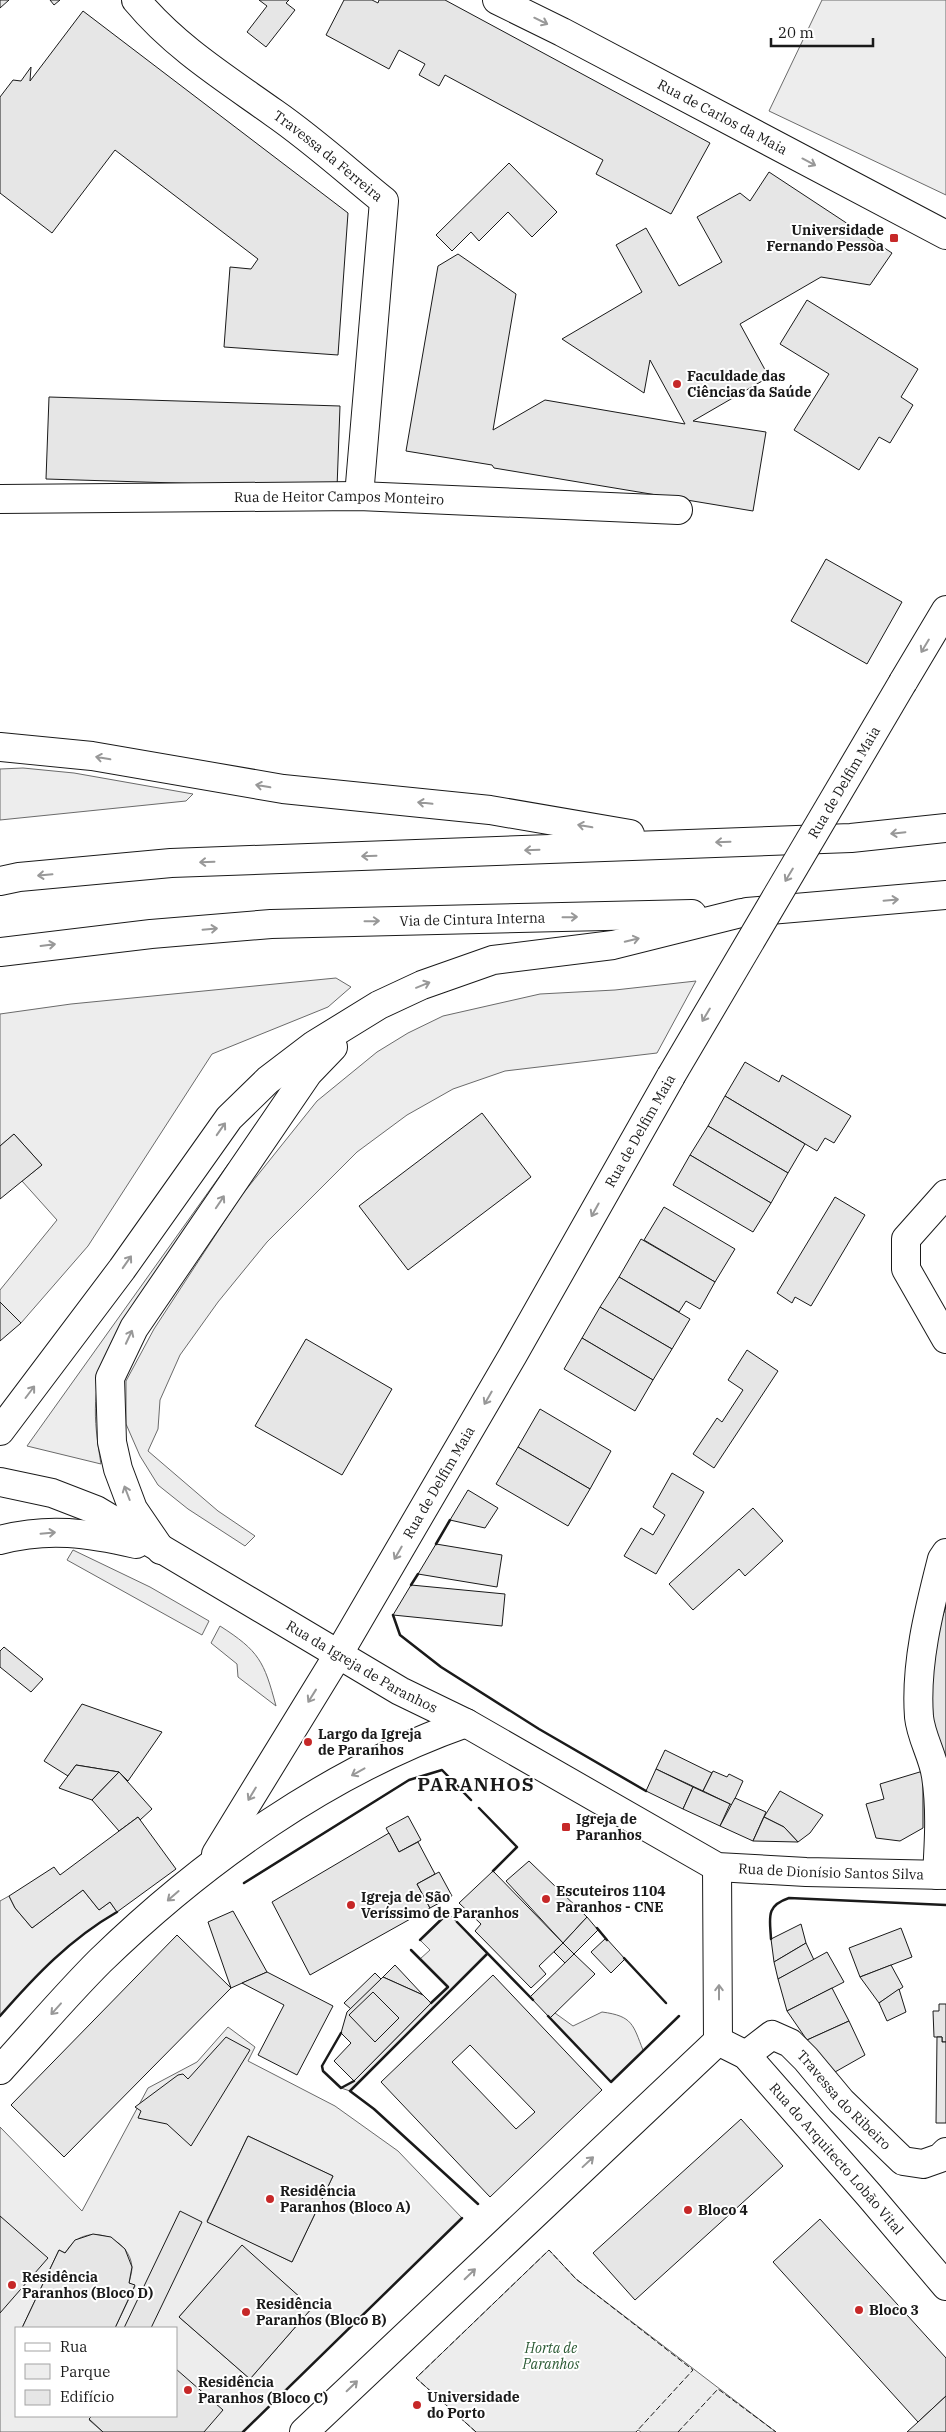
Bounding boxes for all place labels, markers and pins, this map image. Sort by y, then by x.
place label: Universidade Fernando Pessoa [767,221,884,255]
marker: Universidade Fernando Pessoa [888,232,900,244]
place label: Faculdade das Ciências da Saúde [687,367,812,401]
marker: Faculdade das Ciências da Saúde [671,378,683,390]
place label: Largo da Igreja de Paranhos [318,1725,422,1759]
marker: Largo da Igreja de Paranhos [302,1736,314,1748]
place label: Igreja de Paranhos [576,1810,642,1844]
marker: Igreja de Paranhos [560,1821,572,1833]
place label: Escuteiros 1104 Paranhos - CNE [556,1882,666,1916]
place label: Igreja de São Veríssimo de Paranhos [361,1888,519,1922]
marker: Escuteiros 1104 Paranhos - CNE [540,1893,552,1905]
marker: Igreja de São Veríssimo de Paranhos [345,1899,357,1911]
place label: Residência Paranhos (Bloco A) [280,2182,410,2216]
marker: Residência Paranhos (Bloco A) [264,2193,276,2205]
place label: Bloco 4 [698,2201,748,2219]
marker: Bloco 4 [682,2204,694,2216]
place label: Residência Paranhos (Bloco D) [22,2268,153,2302]
marker: Residência Paranhos (Bloco D) [6,2279,18,2291]
place label: Residência Paranhos (Bloco B) [256,2295,386,2329]
place label: Bloco 3 [869,2301,919,2319]
marker: Bloco 3 [853,2304,865,2316]
marker: Residência Paranhos (Bloco B) [240,2306,252,2318]
place label: Residência Paranhos (Bloco C) [198,2373,328,2407]
marker: Residência Paranhos (Bloco C) [182,2384,194,2396]
place label: Universidade do Porto [427,2388,520,2422]
marker: Universidade do Porto [411,2399,423,2411]

